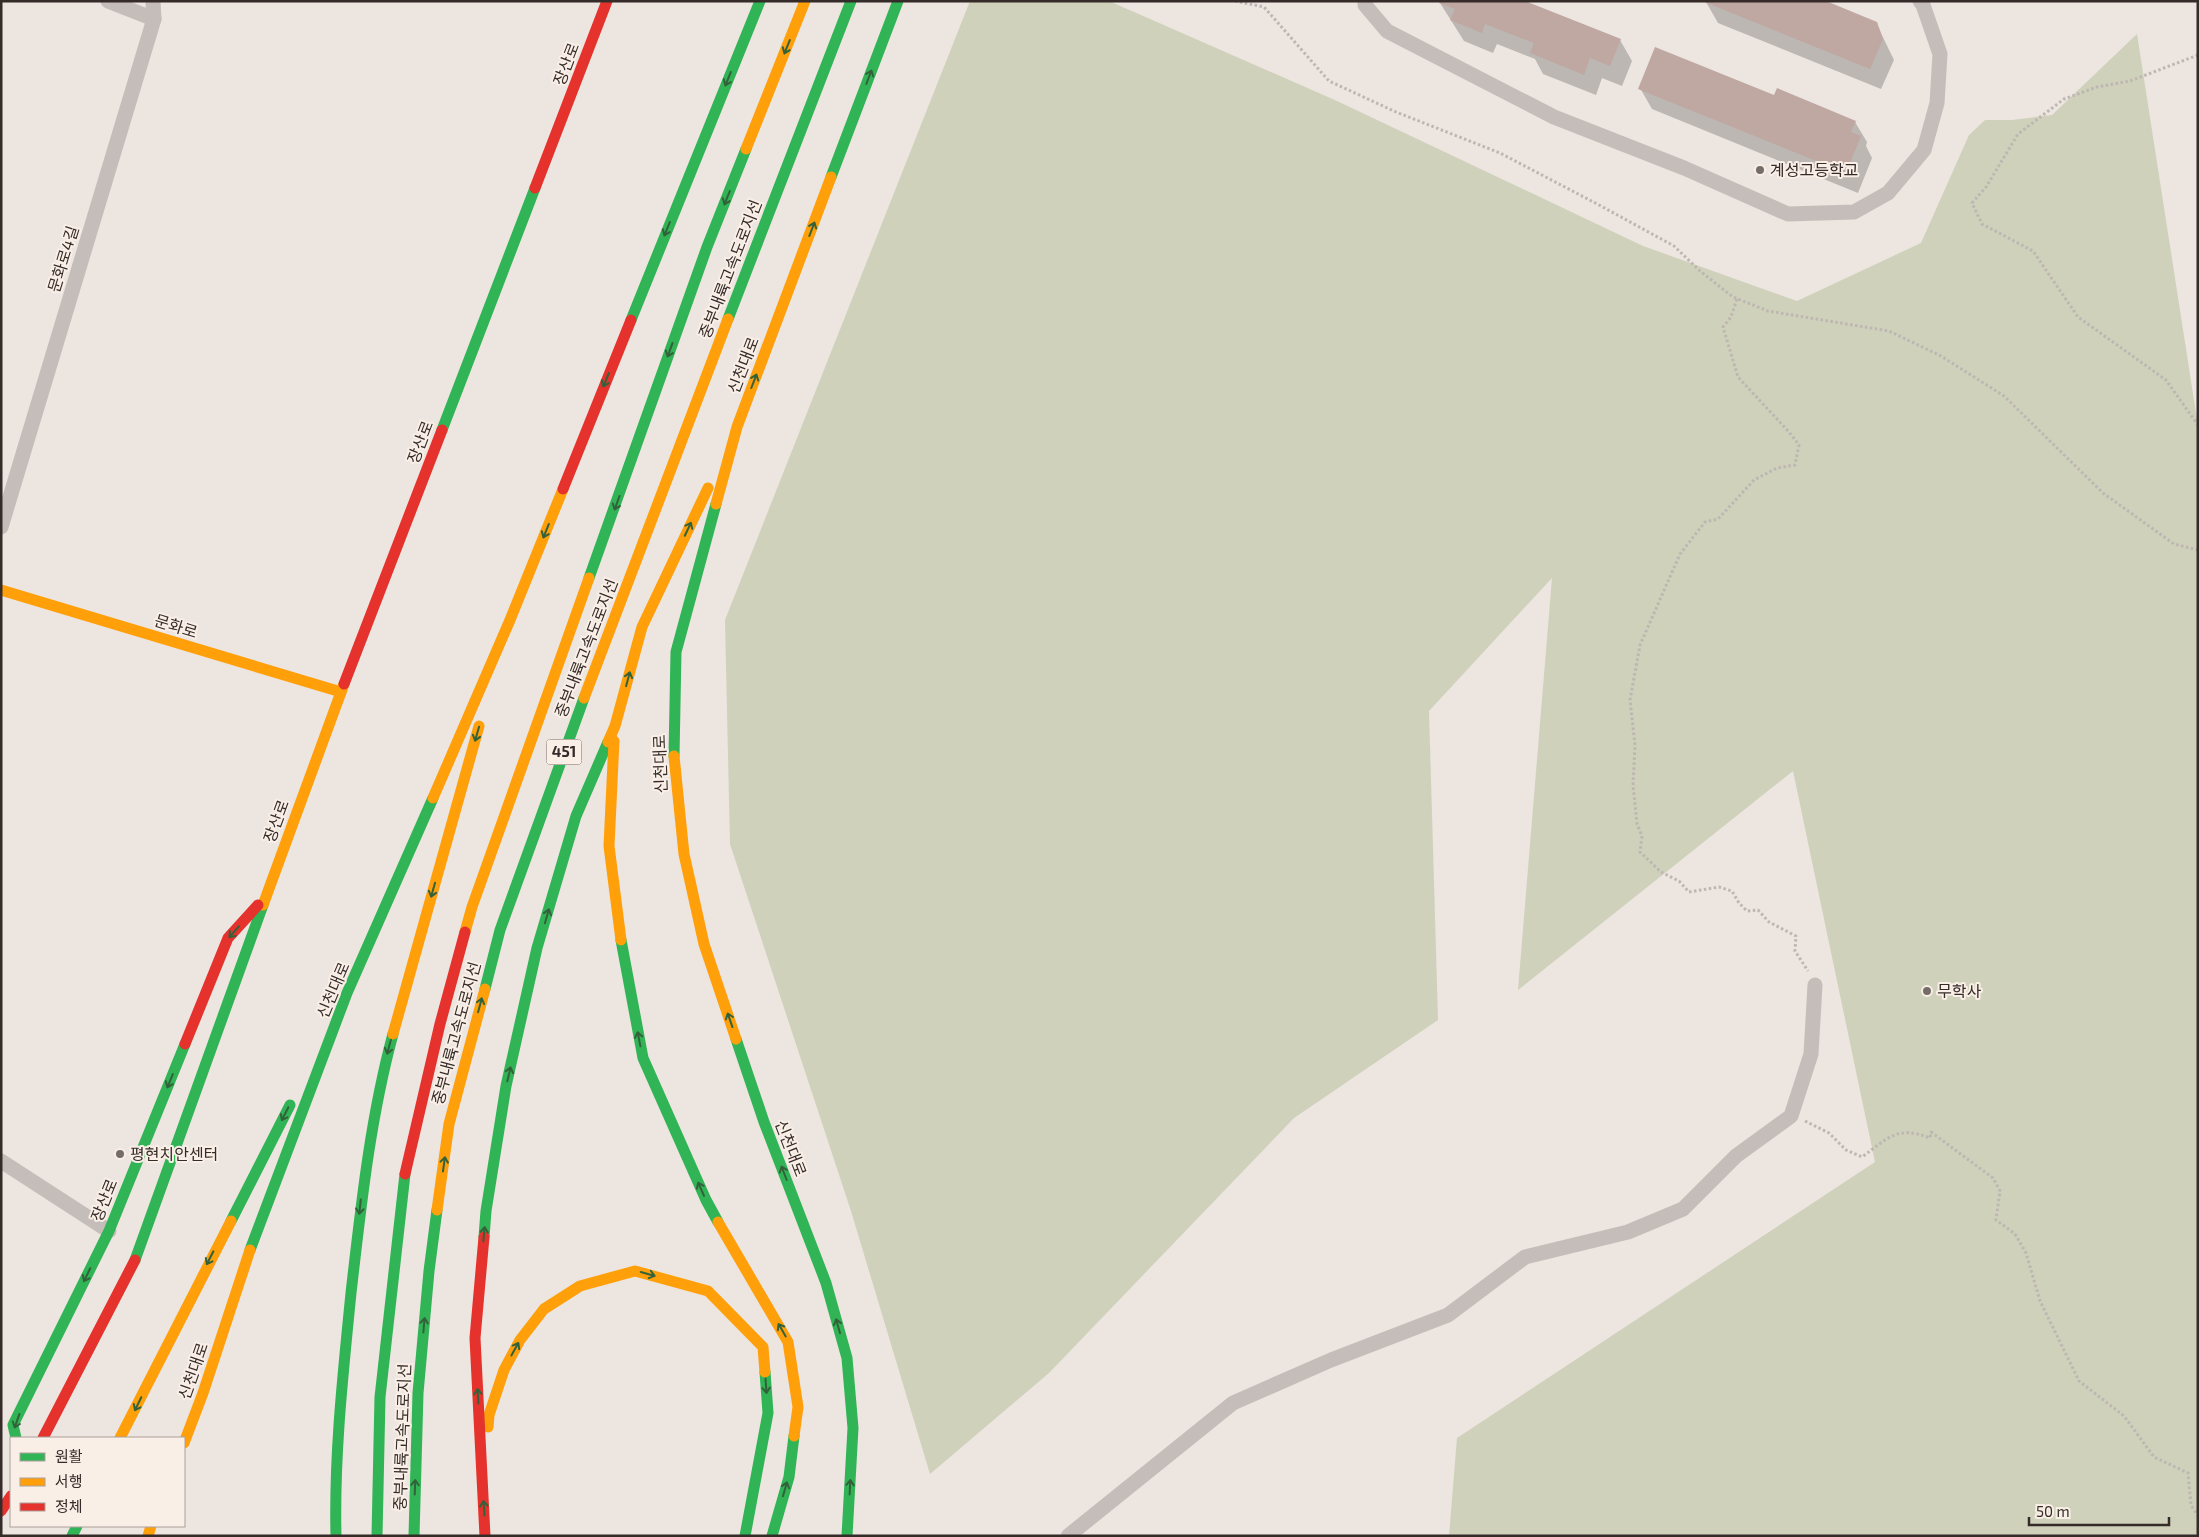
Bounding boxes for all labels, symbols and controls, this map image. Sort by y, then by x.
one-way arrow [781,39,790,54]
street label: 장산로 [549,40,582,88]
one-way arrow [865,70,874,85]
one-way arrow [723,71,732,86]
place label: 계성고등학교 [1770,160,1858,179]
marker: 계성고등학교 [1754,164,1766,176]
one-way arrow [721,190,730,205]
street label: 중부내륙고속도로지선 [694,197,765,341]
one-way arrow [661,221,671,236]
one-way arrow [807,222,817,237]
street label: 문화로4길 [43,223,82,294]
street label: 신천대로 [723,334,762,396]
one-way arrow [665,342,674,357]
one-way arrow [601,372,610,387]
one-way arrow [750,374,759,389]
street label: 장산로 [403,418,436,466]
one-way arrow [612,495,621,511]
one-way arrow [684,522,694,537]
one-way arrow [540,523,550,538]
street label: 중부내륙고속도로지선 [550,576,621,720]
street label: 문화로 [152,610,200,641]
one-way arrow [623,671,633,687]
one-way arrow [472,726,482,742]
street label: 신천대로 [649,734,670,794]
road number: 451 [546,740,582,764]
street label: 장산로 [259,797,292,845]
one-way arrow [427,882,437,898]
one-way arrow [542,908,552,924]
one-way arrow [228,926,240,939]
street label: 신천대로 [312,959,353,1021]
street label: 중부내륙고속도로지선 [427,959,484,1106]
place label: 무학사 [1937,981,1981,1000]
marker: 무학사 [1921,985,1933,997]
one-way arrow [476,998,485,1014]
one-way arrow [725,1013,734,1028]
one-way arrow [634,1032,644,1048]
one-way arrow [384,1038,394,1054]
one-way arrow [505,1066,514,1082]
one-way arrow [164,1073,174,1088]
one-way arrow [280,1106,289,1121]
street label: 신천대로 [772,1117,811,1179]
place label: 평현치안센터 [130,1144,218,1163]
marker: 평현치안센터 [114,1148,126,1160]
one-way arrow [439,1156,449,1172]
one-way arrow [778,1166,788,1181]
street label: 장산로 [86,1176,121,1224]
one-way arrow [696,1182,706,1197]
one-way arrow [355,1198,365,1214]
one-way arrow [479,1226,489,1242]
one-way arrow [205,1251,215,1266]
one-way arrow [82,1267,92,1282]
one-way arrow [639,1270,655,1280]
one-way arrow [419,1317,429,1333]
one-way arrow [833,1319,843,1335]
one-way arrow [776,1323,786,1338]
street label: 신천대로 [174,1340,211,1402]
one-way arrow [510,1342,520,1357]
street label: 중부내륙고속도로지선 [389,1363,414,1511]
one-way arrow [761,1378,770,1394]
one-way arrow [473,1388,482,1404]
one-way arrow [132,1396,142,1411]
one-way arrow [12,1413,21,1428]
legend [10,1437,185,1527]
text: 원활 [55,1447,83,1465]
text: 서행 [55,1472,83,1490]
one-way arrow [411,1479,420,1495]
one-way arrow [845,1479,854,1495]
one-way arrow [781,1481,791,1497]
scale bar [2029,1494,2169,1526]
text: 정체 [55,1497,83,1515]
one-way arrow [479,1500,488,1516]
text: 50 m [2036,1502,2070,1520]

